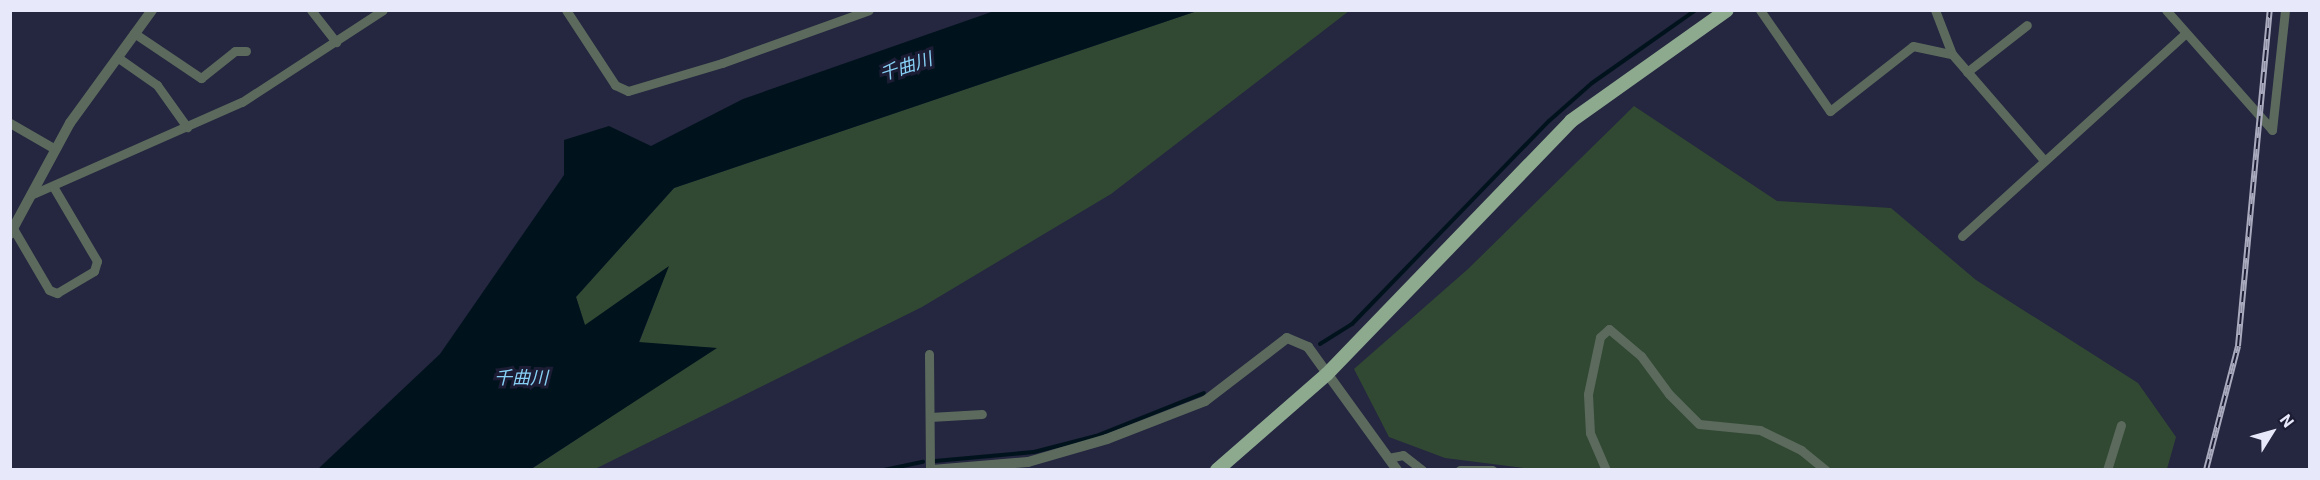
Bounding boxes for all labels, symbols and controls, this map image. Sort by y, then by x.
water label: 千曲川 [877,48,935,86]
water label: 千曲川 [494,367,548,389]
north arrow [2242,402,2302,462]
text: N [2276,411,2298,431]

